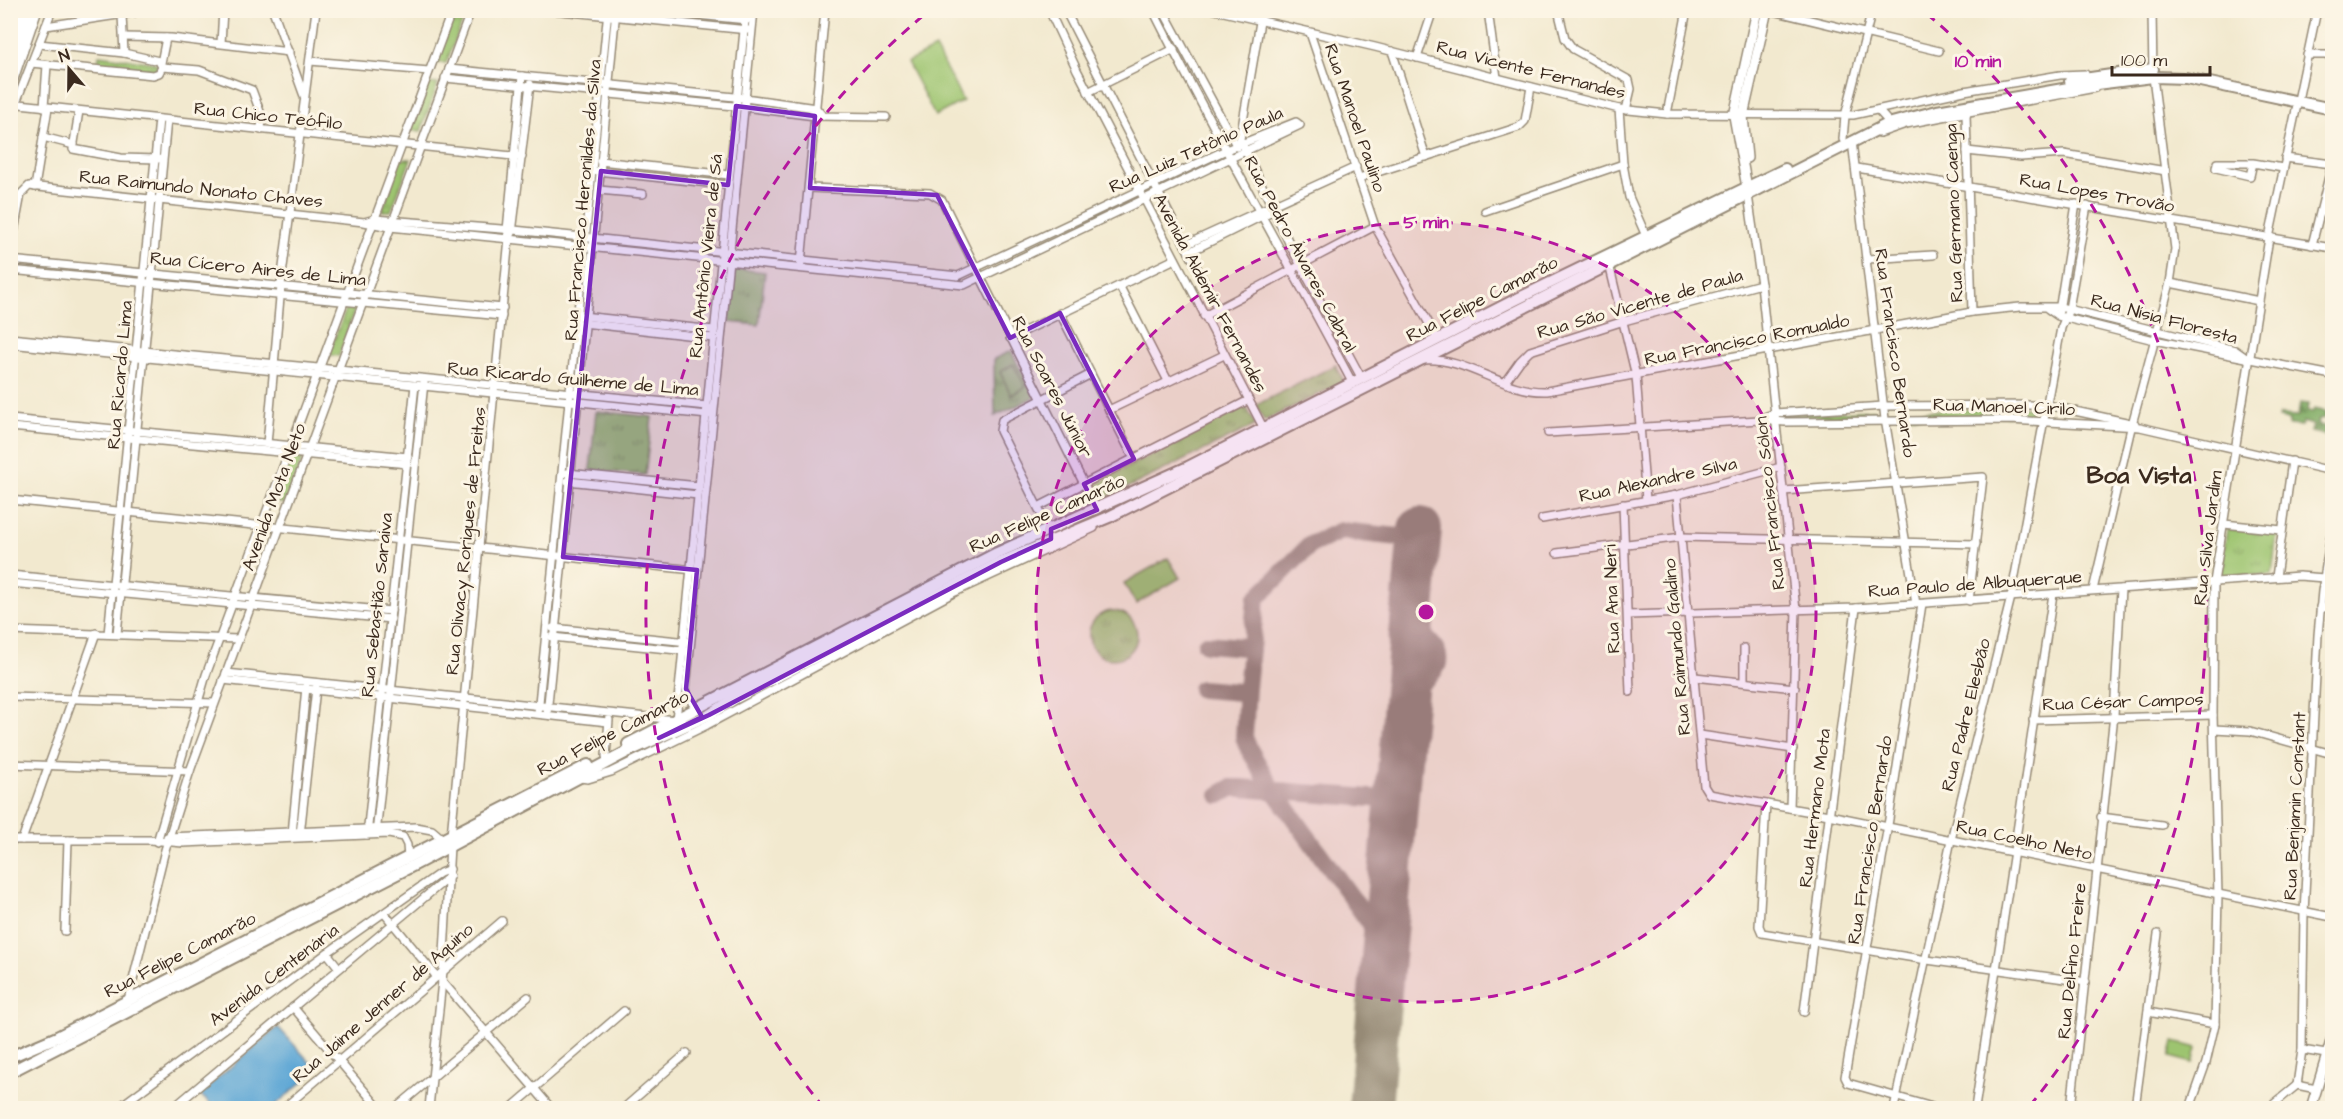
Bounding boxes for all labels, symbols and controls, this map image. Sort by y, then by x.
street label: Rua Vicente Fernandes [1434,34,1628,106]
north arrow [39,39,99,99]
scale bar [2112,39,2210,77]
street label: Rua Manoel Paulino [1318,40,1392,196]
text: N [56,44,73,68]
text: 100 m [2121,48,2167,73]
text: 10 min [1955,49,2001,74]
street label: Rua Francisco Heronildes da Silva [558,58,608,342]
street label: Rua Chico Teófilo [193,96,343,136]
street label: Rua Luiz Tetônio Paula [1105,100,1287,200]
street label: Rua Germano Caenga [1938,123,1971,303]
street label: Rua Pedro Álvares Cabral [1238,152,1362,357]
street label: Rua Antônio Vieira de Sá [683,153,729,359]
street label: Rua Raimundo Nonato Chaves [78,164,324,214]
street label: Rua Lopes Trovão [2018,167,2176,219]
street label: Avenida Aldemir Fernandes [1147,189,1273,397]
text: 5 min [1403,210,1449,235]
street label: Rua Cícero Aires de Lima [149,245,367,293]
street label: Rua Francisco Bernardo [1868,247,1922,459]
street label: Rua Felipe Camarão [1402,250,1562,348]
street label: Rua São Vicente de Paula [1534,263,1746,345]
street label: Rua Nísia Floresta [2088,287,2240,351]
street label: Rua Ricardo Lima [101,300,139,450]
street label: Rua Francisco Romualdo [1642,308,1852,372]
street label: Rua Soares Júnior [1006,312,1098,462]
street label: Rua Ricardo Guilheme de Lima [446,356,700,402]
street label: Rua Manoel Cirilo [1932,392,2076,422]
street label: Rua Olivacy Rorigues de Freitas [439,406,494,676]
street label: Rua Francisco Sólon [1748,415,1792,591]
street label: Avenida Mota Neto [236,420,312,574]
street label: Rua Alexandre Silva [1577,451,1739,509]
district label: Boa Vista [2086,459,2192,493]
street label: Rua Felipe Camarão [965,469,1129,559]
street label: Rua Silva Jardim [2187,469,2229,607]
street label: Rua Sebastião Saraiva [355,511,399,699]
street label: Rua Ana Neri [1598,544,1626,654]
street label: Rua Raimundo Galdino [1657,558,1697,736]
street label: Rua Paulo de Albuquerque [1867,564,2083,604]
centre of rings [1416,602,1436,622]
street label: Rua Padre Elesbão [1935,636,1997,794]
street label: Rua Felipe Camarão [533,684,693,782]
street label: Rua César Campos [2042,687,2204,717]
street label: Rua Benjamin Constant [2278,710,2312,901]
street label: Rua Hermano Mota [1793,727,1837,889]
street label: Rua Francisco Bernardo [1841,734,1899,946]
street label: Rua Coelho Neto [1954,813,2094,867]
street label: Rua Delfino Freire [2051,881,2093,1040]
street label: Rua Felipe Camarão [100,906,260,1004]
street label: Rua Jaime Jenner de Aquino [287,917,479,1089]
street label: Avenida Centenária [204,918,344,1032]

